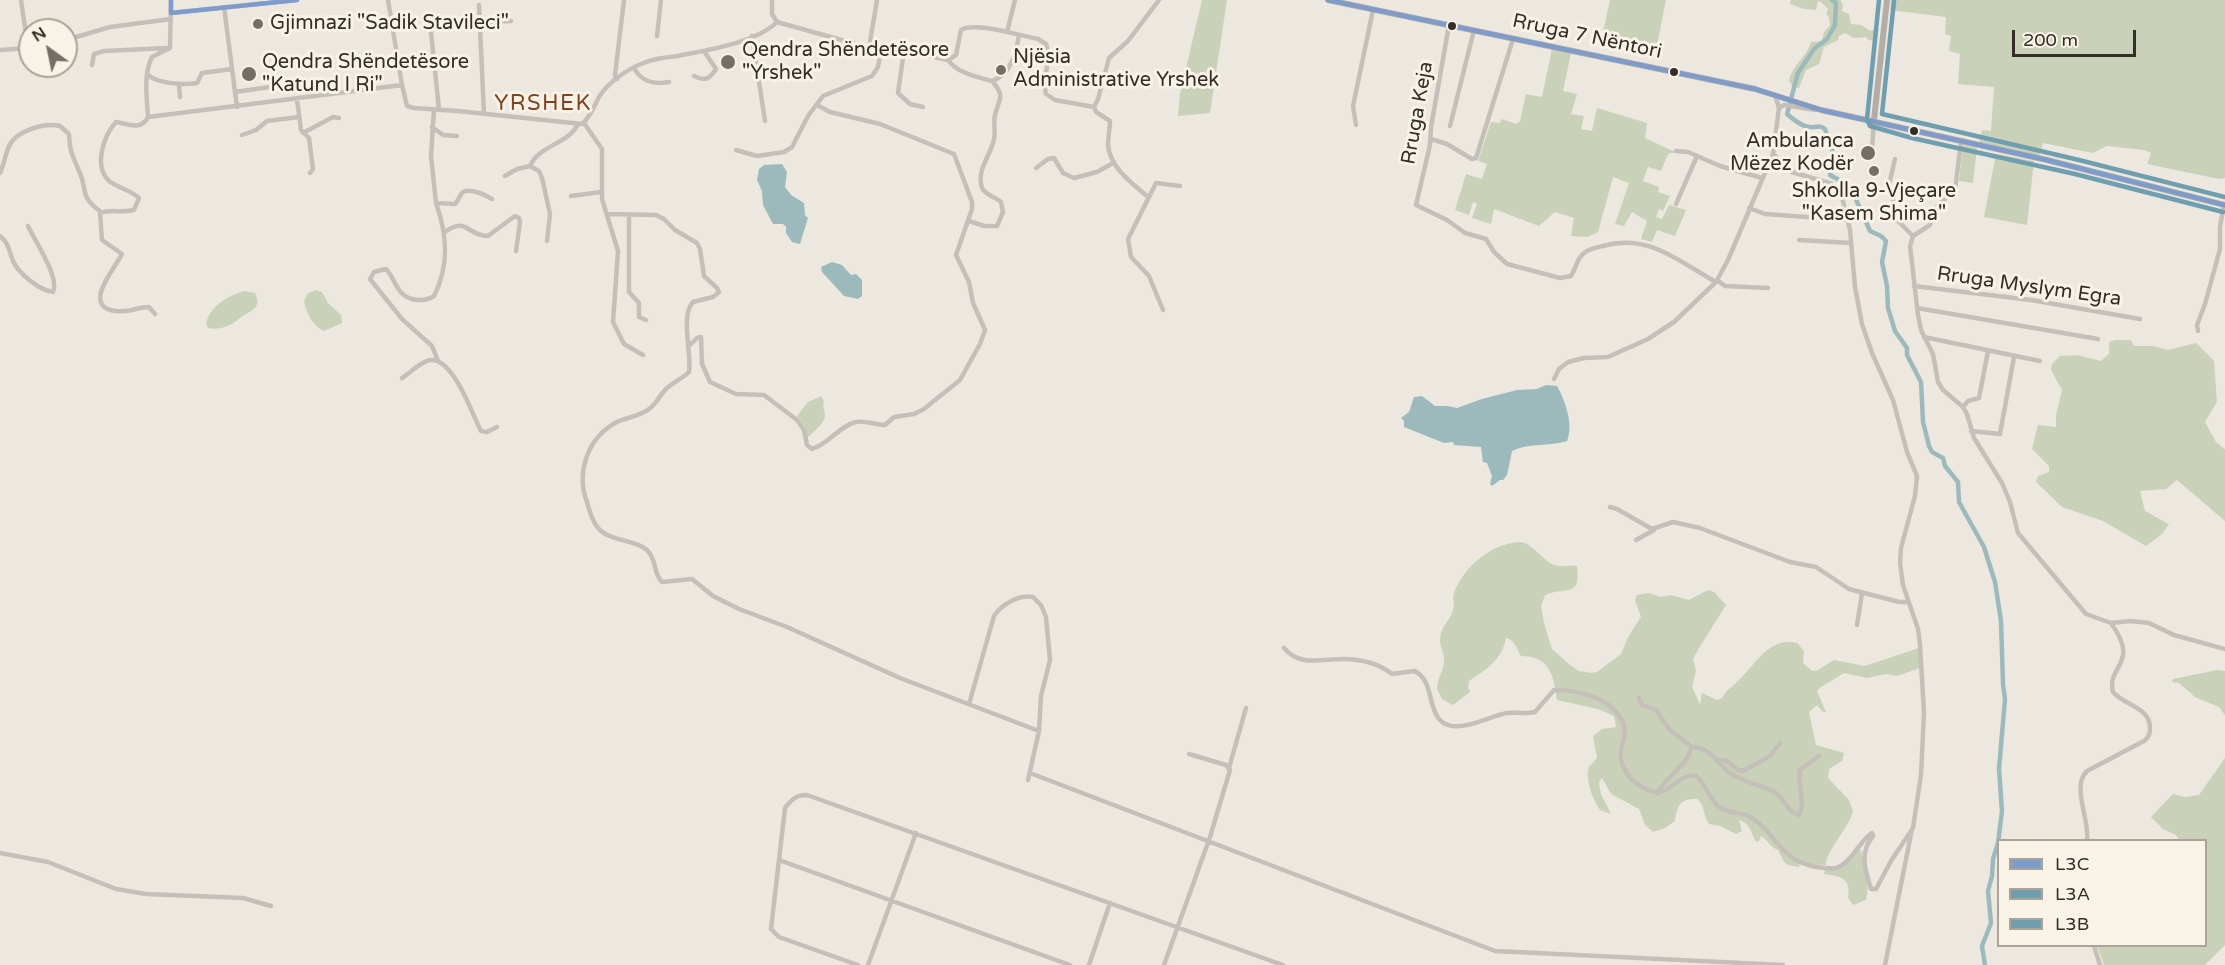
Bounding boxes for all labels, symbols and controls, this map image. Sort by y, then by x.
street label: Rruga 7 Nëntori [1510,9,1664,65]
place label: Gjimnazi "Sadik Stavileci" [270,12,509,36]
marker: Gjimnazi "Sadik Stavileci" [251,17,265,31]
north arrow [18,18,78,78]
scale bar [2015,18,2140,56]
unlabelled marker [1446,20,1458,32]
text: N [28,23,50,46]
text: 200 m [2023,29,2078,51]
place label: Qendra Shëndetësore "Yrshek" [742,39,949,86]
place label: Njësia Administrative Yrshek [1013,46,1219,93]
place label: Qendra Shëndetësore "Katund I Ri" [262,51,469,98]
marker: Qendra Shëndetësore "Yrshek" [719,53,737,71]
street label: Rruga Keja [1397,60,1439,166]
marker: Njësia Administrative Yrshek [994,63,1008,77]
marker: Qendra Shëndetësore "Katund I Ri" [240,65,258,83]
unlabelled marker [1668,66,1680,78]
district label: YRSHEK [494,91,592,117]
unlabelled marker [1908,125,1920,137]
place label: Ambulanca Mëzez Kodër [1730,130,1854,177]
marker: Ambulanca Mëzez Kodër [1859,144,1877,162]
marker: Shkolla 9-Vjeçare "Kasem Shima" [1867,164,1881,178]
place label: Shkolla 9-Vjeçare "Kasem Shima" [1792,180,1956,227]
street label: Rruga Myslym Egra [1935,262,2123,312]
legend [1997,839,2207,947]
text: L3C [2055,853,2089,875]
text: L3A [2055,883,2090,905]
text: L3B [2055,913,2089,935]

